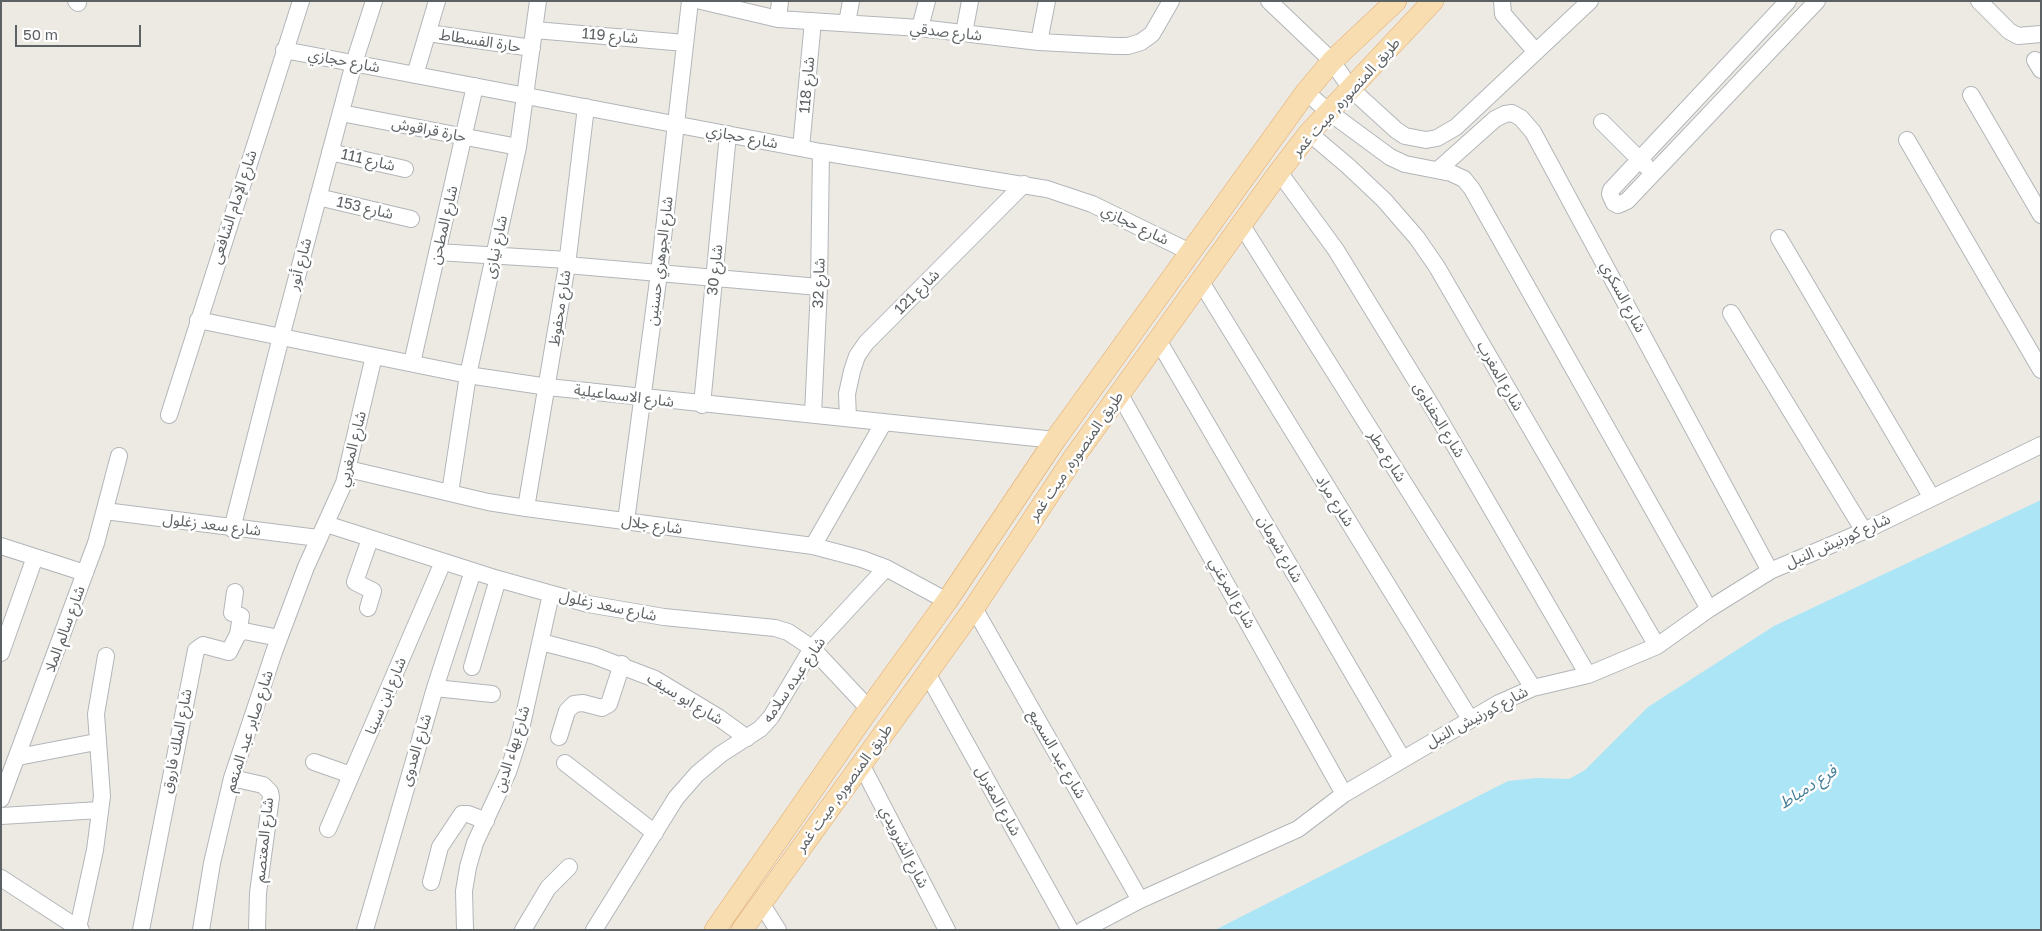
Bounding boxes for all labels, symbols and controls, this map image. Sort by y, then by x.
scale bar [18,15,144,47]
street label: شارع صدقي [909,19,983,45]
text: 50 m [23,25,58,43]
street label: شارع 119 [581,25,639,47]
street label: حارة الفسطاط [438,26,522,56]
street label: طريق المنصوره, ميت غمر [1288,34,1404,160]
street label: شارع حجازي [307,45,381,77]
street label: شارع 118 [796,56,818,114]
street label: حارة قراقوش [390,114,468,146]
street label: شارع حجازي [705,121,779,153]
street label: شارع 111 [339,145,397,175]
street label: شارع الإمام الشافعى [207,148,261,266]
street label: شارع المطحن [426,184,462,266]
street label: شارع 153 [335,193,395,223]
street label: شارع الجوهري حسنين [643,195,677,327]
street label: شارع حجازي [1098,201,1172,249]
street label: شارع نيازى [481,214,511,280]
street label: شارع أنور [284,236,316,292]
street label: شارع 30 [703,244,727,296]
street label: شارع 32 [809,257,829,309]
street label: شارع السكري [1597,258,1649,336]
street label: شارع 121 [891,266,943,318]
street label: شارع محفوظ [545,269,575,347]
street label: شارع المغرب [1473,338,1527,414]
street label: شارع الحفناوى [1409,379,1469,461]
street label: شارع الاسماعيلية [573,381,675,411]
street label: طريق المنصوره, ميت غمر [1025,388,1127,524]
street label: شارع المغربي [334,409,370,489]
street label: شارع مطر [1364,427,1410,485]
street label: شارع مراد [1312,472,1358,530]
street label: شارع سعد زغلول [162,510,262,540]
street label: شارع كورنيش النيل [1783,510,1893,572]
street label: شارع جلال [620,512,684,538]
street label: شارع شومان [1254,512,1306,586]
street label: شارع المرغني [1205,554,1259,632]
street label: شارع سالم الملا [41,583,89,675]
street label: شارع سعد زغلول [558,587,658,625]
street label: شارع عبده سلامه [759,634,829,726]
street label: شارع ابن سينا [362,655,410,737]
street label: شارع صابر عبد المنعم [221,668,277,794]
street label: شارع ابو سيف [644,669,726,729]
street label: شارع كورنيش النيل [1423,683,1531,751]
street label: شارع الملك فاروق [158,687,196,795]
street label: شارع بهاء الدين [490,703,534,795]
street label: شارع عبد السميع [1024,706,1090,802]
street label: شارع العدوى [397,712,435,788]
street label: طريق المنصوره, ميت غمر [792,721,896,855]
water label: فرع دمياط [1776,761,1840,813]
street label: شارع المغربل [971,763,1025,839]
street label: شارع المعتصم [251,797,277,883]
street label: شارع الشرويدي [876,803,932,891]

